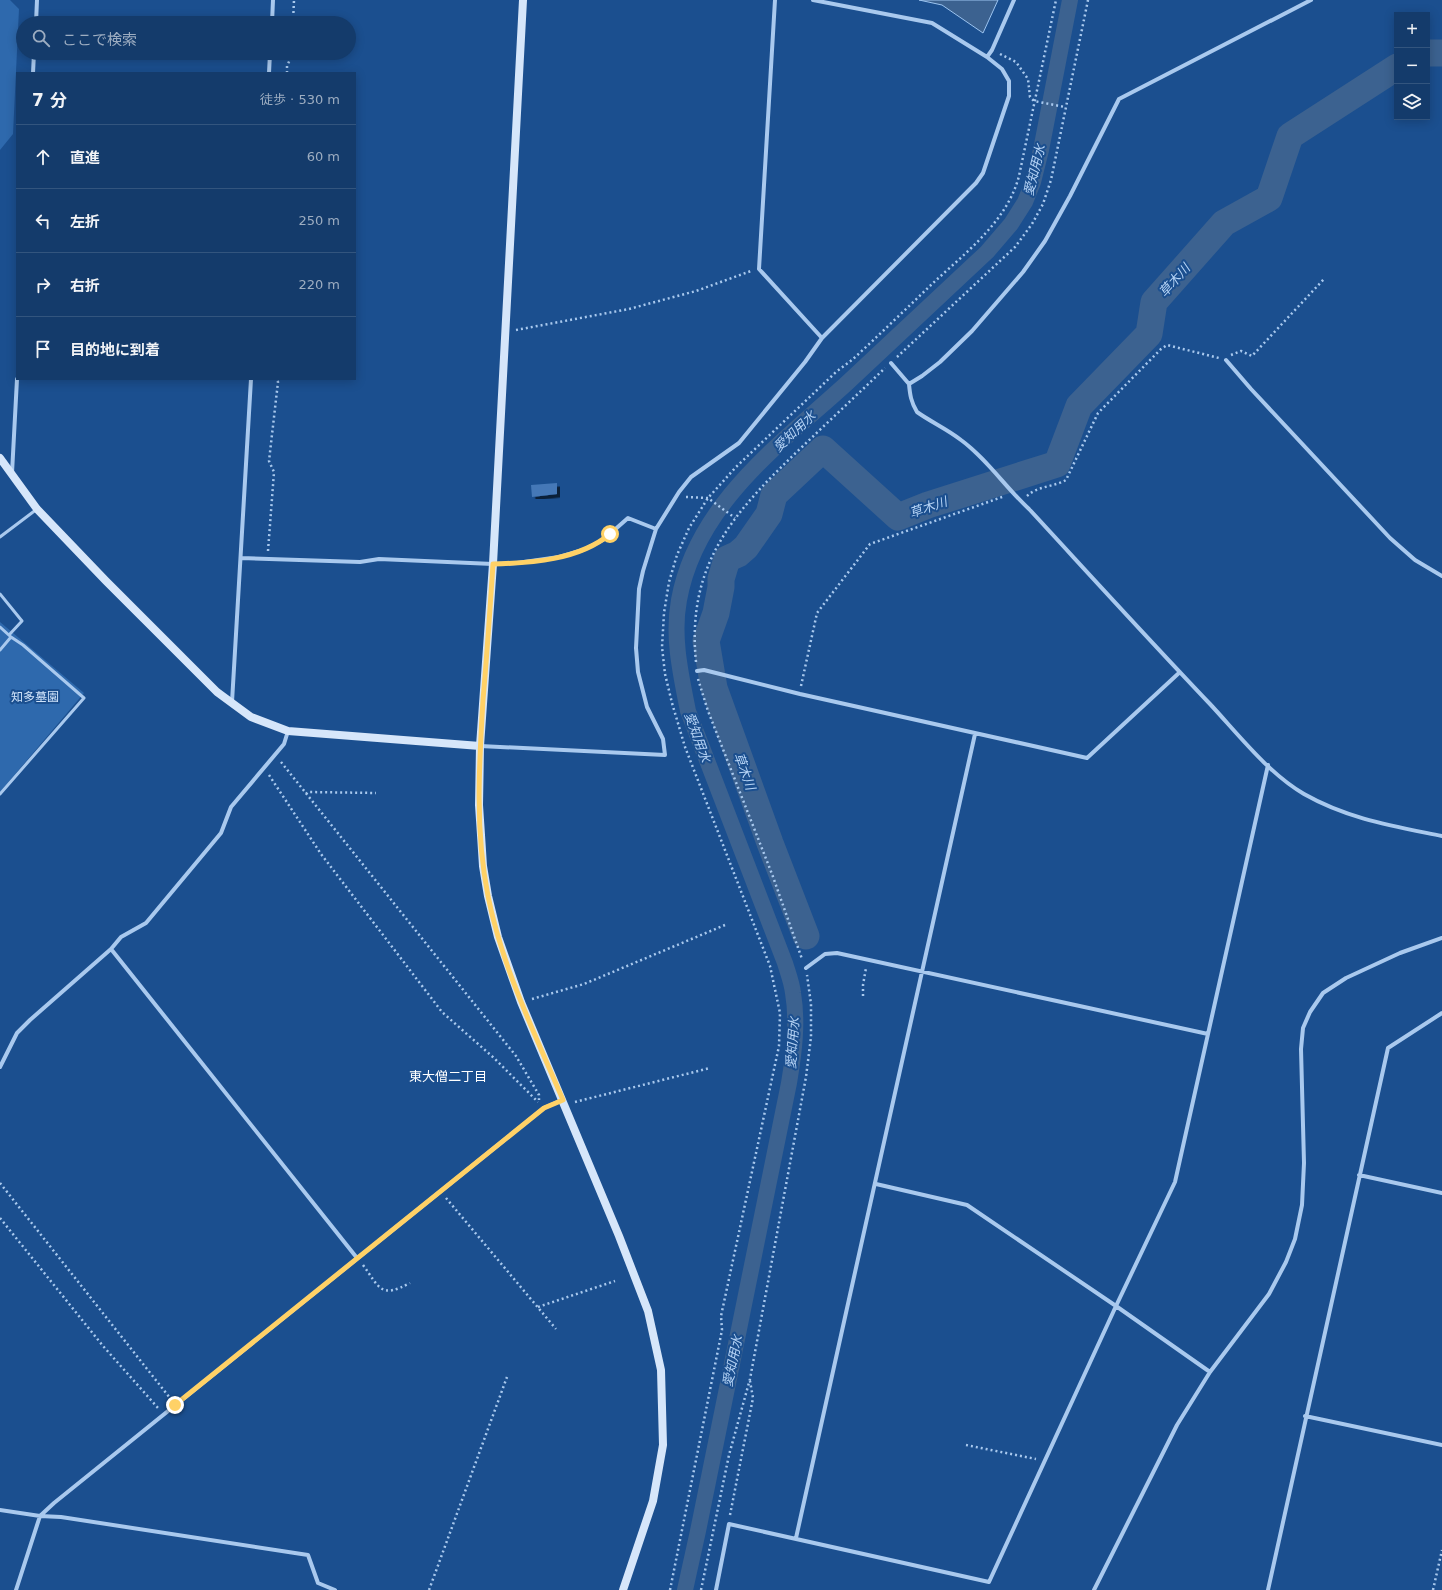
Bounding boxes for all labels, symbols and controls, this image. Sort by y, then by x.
map controls [1394,12,1430,120]
button: + [1394,12,1430,48]
search box [16,16,356,60]
icon: search [30,27,52,49]
text: ここで検索 [62,31,137,49]
button: − [1394,48,1430,84]
button: layers [1394,84,1430,120]
text: 7 分 [32,90,67,110]
text: 徒歩 · 530 m [260,92,340,107]
water label: 愛知用水 [1021,141,1049,197]
icon: ahead [32,146,54,168]
text: 直進 [70,149,100,167]
text: 60 m [307,149,340,164]
icon: left [32,210,54,232]
text: 左折 [70,213,100,231]
text: 250 m [298,213,340,228]
water label: 草木川 [1156,259,1194,300]
icon: right [32,274,54,296]
text: 右折 [70,277,100,295]
text: 220 m [298,277,340,292]
icon: arrive [32,338,54,360]
text: 目的地に到着 [70,341,160,359]
water label: 愛知用水 [770,407,820,455]
water label: 草木川 [907,493,951,521]
route start [601,525,619,543]
park label: 知多墓園 [11,690,59,704]
water label: 愛知用水 [682,710,714,766]
water label: 草木川 [731,750,759,794]
water label: 愛知用水 [783,1015,802,1070]
district label: 東大僧二丁目 [409,1069,487,1084]
water label: 愛知用水 [720,1332,746,1388]
route end [166,1396,184,1414]

